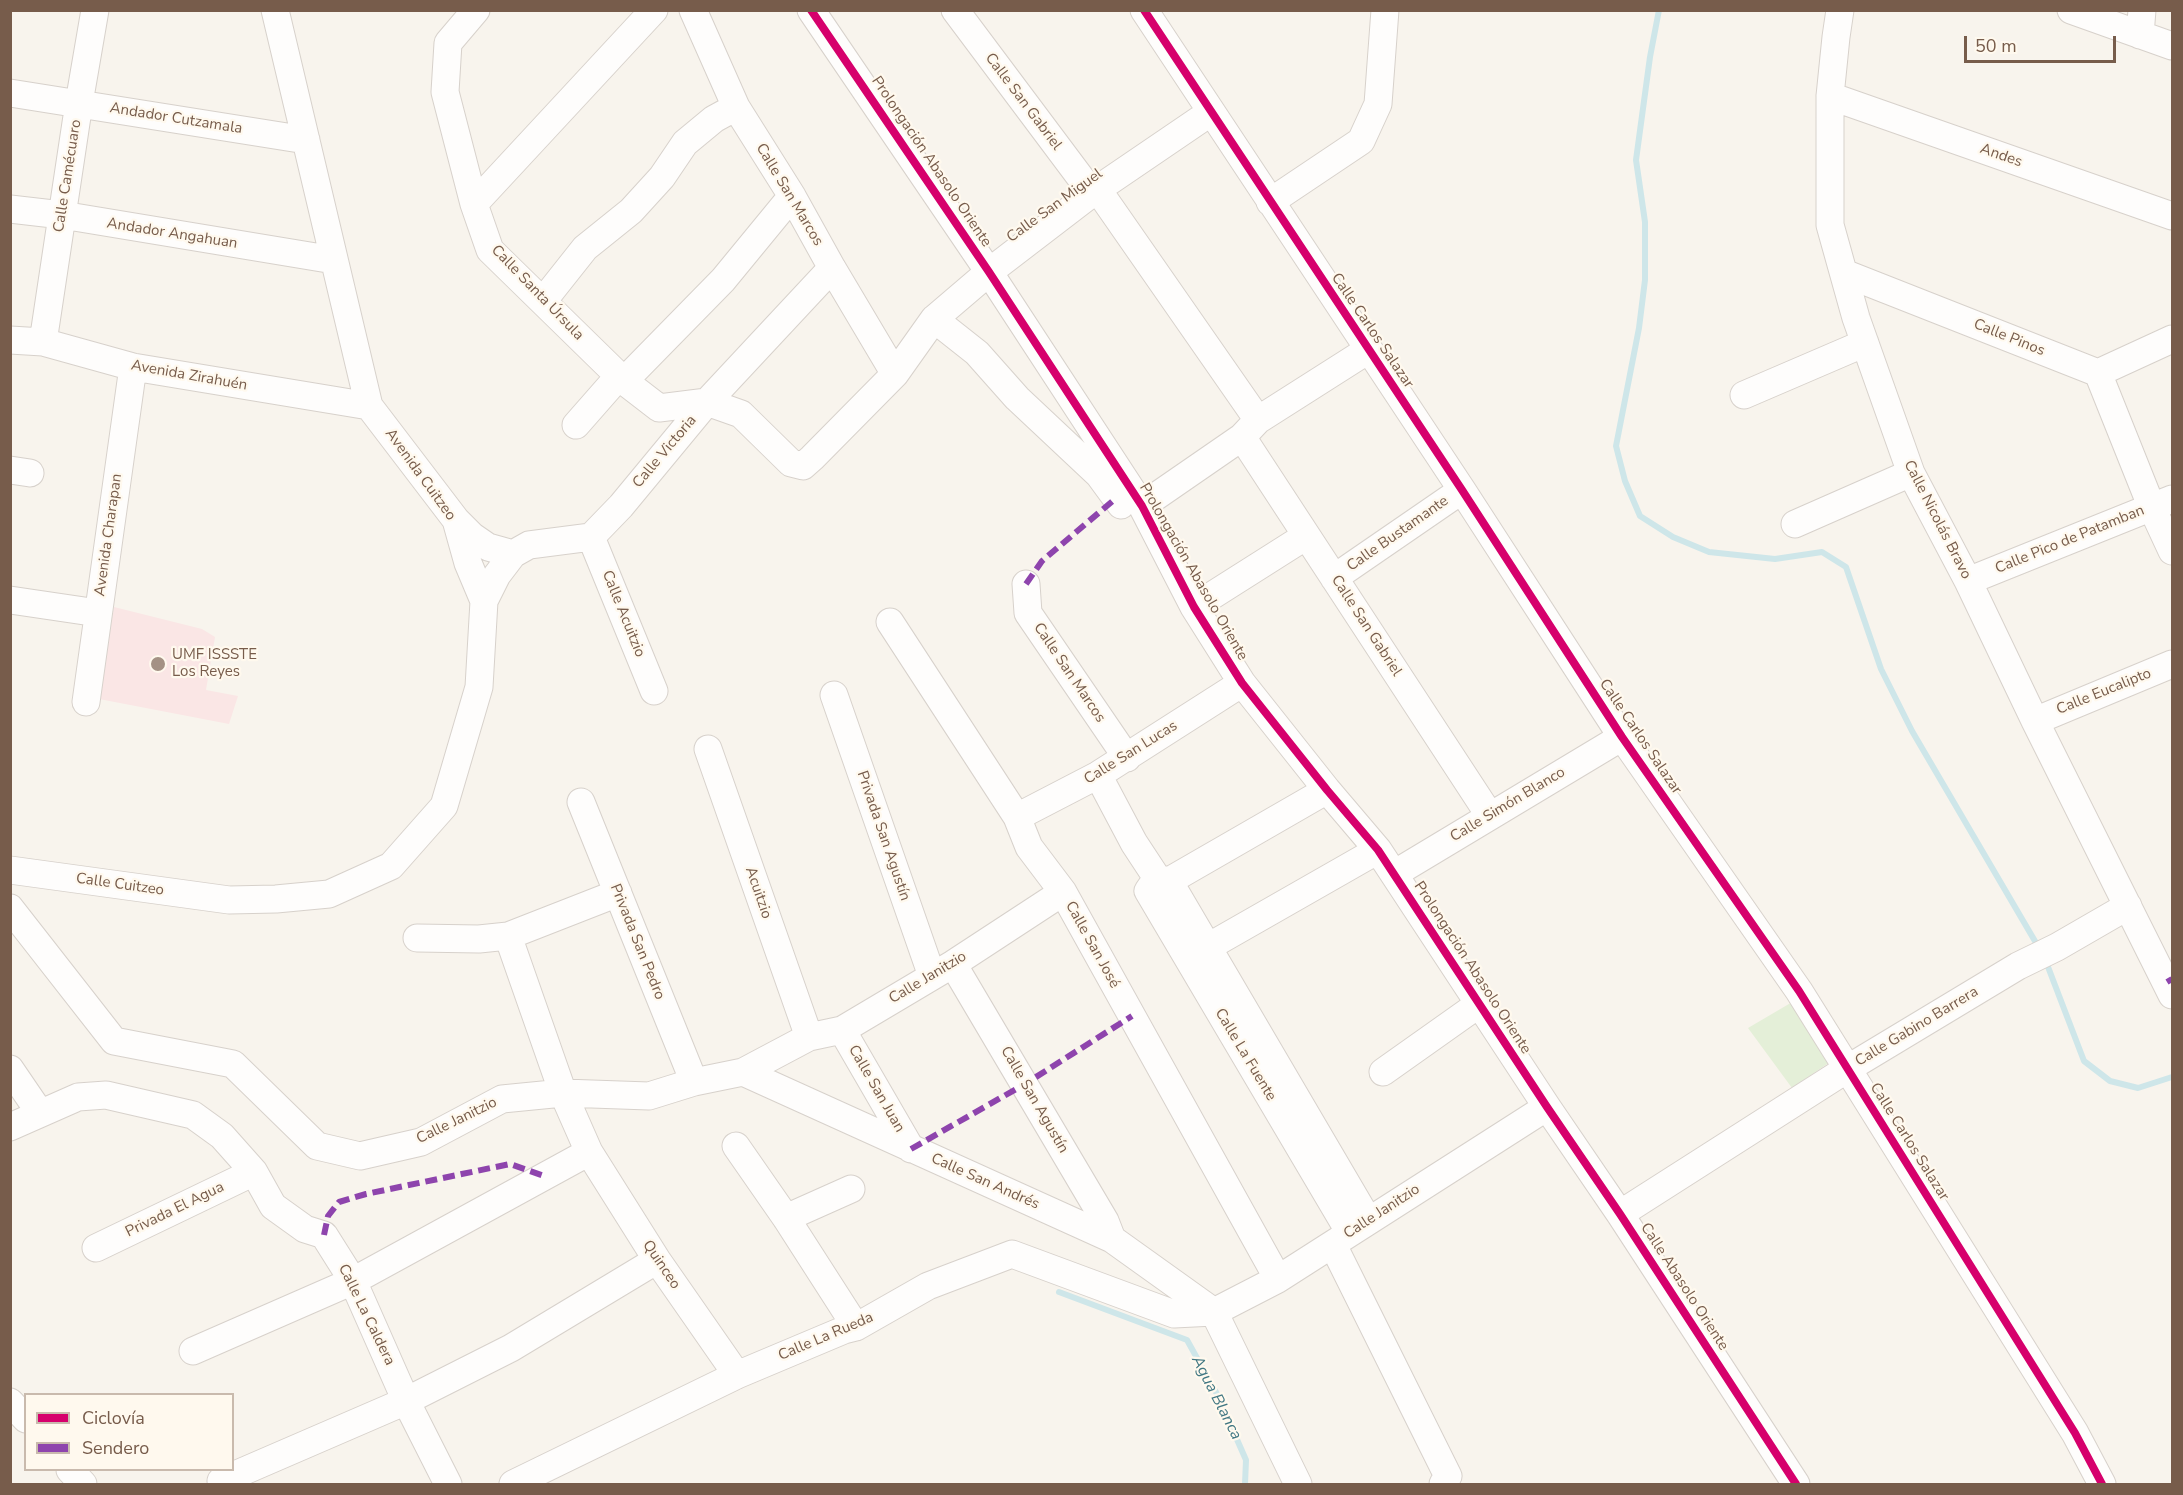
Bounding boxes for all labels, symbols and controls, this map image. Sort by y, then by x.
scale bar [1967,24,2118,62]
text: 50 m [1975,34,2017,58]
street label: Calle San Gabriel [981,50,1065,154]
street label: Prolongación Abasolo Oriente [867,73,995,251]
street label: Andador Cutzamala [108,100,244,138]
street label: Calle Camécuaro [50,118,86,234]
street label: Calle San Marcos [751,140,827,250]
street label: Andes [1978,140,2024,172]
street label: Calle San Miguel [1004,165,1106,247]
street label: Andador Angahuan [105,215,239,253]
street label: Calle Santa Úrsula [487,242,587,344]
street label: Calle Carlos Salazar [1327,270,1417,392]
street label: Calle Pinos [1971,316,2047,360]
street label: Avenida Zirahuén [129,357,249,395]
street label: Calle Victoria [629,412,701,492]
street label: Avenida Cuitzeo [381,426,459,524]
street label: Calle Nicolás Bravo [1899,458,1975,582]
street label: Avenida Charapan [91,472,127,598]
street label: Prolongación Abasolo Oriente [1135,480,1251,664]
street label: Calle Bustamante [1344,492,1452,576]
street label: Calle Pico de Patamban [1993,502,2147,578]
street label: Calle Acuitzio [597,568,649,660]
street label: Calle San Gabriel [1327,572,1405,680]
street label: Calle San Marcos [1029,620,1109,726]
place label: UMF ISSSTE Los Reyes [172,646,257,681]
marker: UMF ISSSTE Los Reyes [149,655,167,673]
street label: Calle Eucalipto [2054,665,2154,719]
street label: Calle Carlos Salazar [1595,676,1685,798]
street label: Calle San Lucas [1081,717,1181,789]
street label: Calle Simón Blanco [1447,764,1569,846]
street label: Privada San Agustín [852,769,914,903]
street label: Acuitzio [741,865,775,921]
street label: Calle Cuitzeo [75,870,165,900]
street label: Prolongación Abasolo Oriente [1409,878,1535,1058]
street label: Privada San Pedro [606,881,668,1003]
street label: Calle San José [1061,898,1123,992]
street label: Calle Janitzio [886,948,970,1008]
street label: Calle Gabino Barrera [1852,983,1982,1071]
street label: Calle La Fuente [1210,1006,1280,1104]
street label: Calle San Juan [844,1042,908,1136]
street label: Calle San Agustín [996,1043,1072,1157]
street label: Calle Carlos Salazar [1866,1080,1952,1204]
street label: Calle Janitzio [414,1094,500,1148]
street label: Calle San Andrés [928,1150,1042,1214]
street label: Privada El Agua [123,1178,227,1242]
street label: Calle Janitzio [1341,1181,1423,1243]
street label: Calle Abasolo Oriente [1636,1220,1732,1354]
street label: Quinceo [638,1237,684,1293]
street label: Calle La Caldera [334,1261,398,1369]
street label: Calle La Rueda [776,1309,876,1365]
water label: Agua Blanca [1187,1353,1245,1443]
legend [24,1393,234,1471]
text: Ciclovía [82,1406,145,1430]
text: Sendero [82,1436,149,1460]

